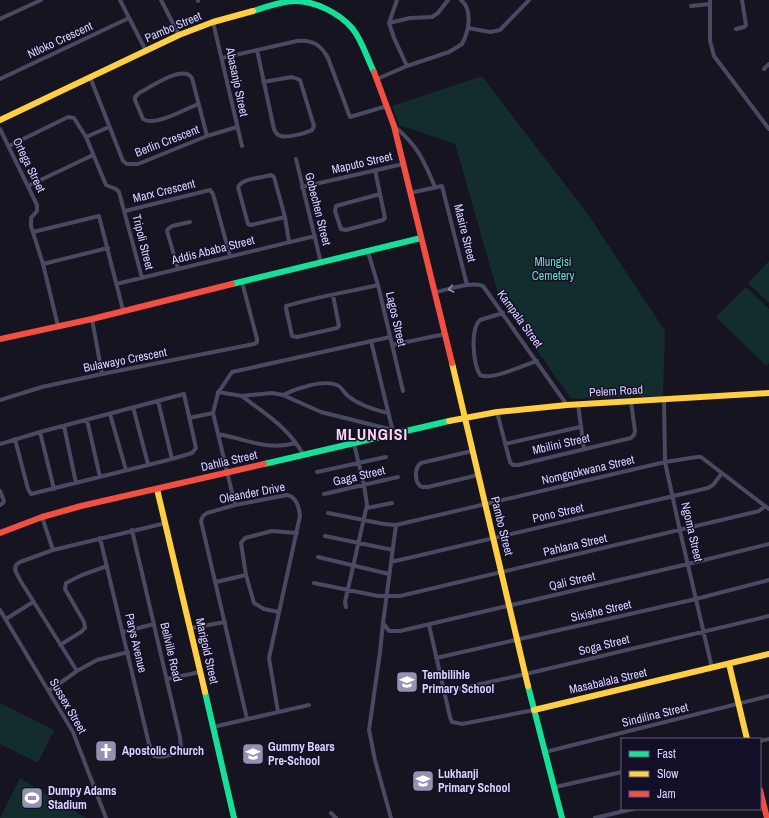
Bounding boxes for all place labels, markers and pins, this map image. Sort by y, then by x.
place label: Tembilihle Primary School [422,667,494,697]
school or university icon: Tembilihle Primary School [394,669,420,695]
church icon: Apostolic Church [93,738,119,764]
place label: Gummy Bears Pre-School [268,739,335,769]
school or university icon: Gummy Bears Pre-School [240,741,266,767]
place label: Apostolic Church [122,743,204,759]
place label: Lukhanji Primary School [438,766,510,796]
school or university icon: Lukhanji Primary School [410,768,436,794]
place label: Dumpy Adams Stadium [48,783,117,813]
sports icon: Dumpy Adams Stadium [19,785,45,811]

